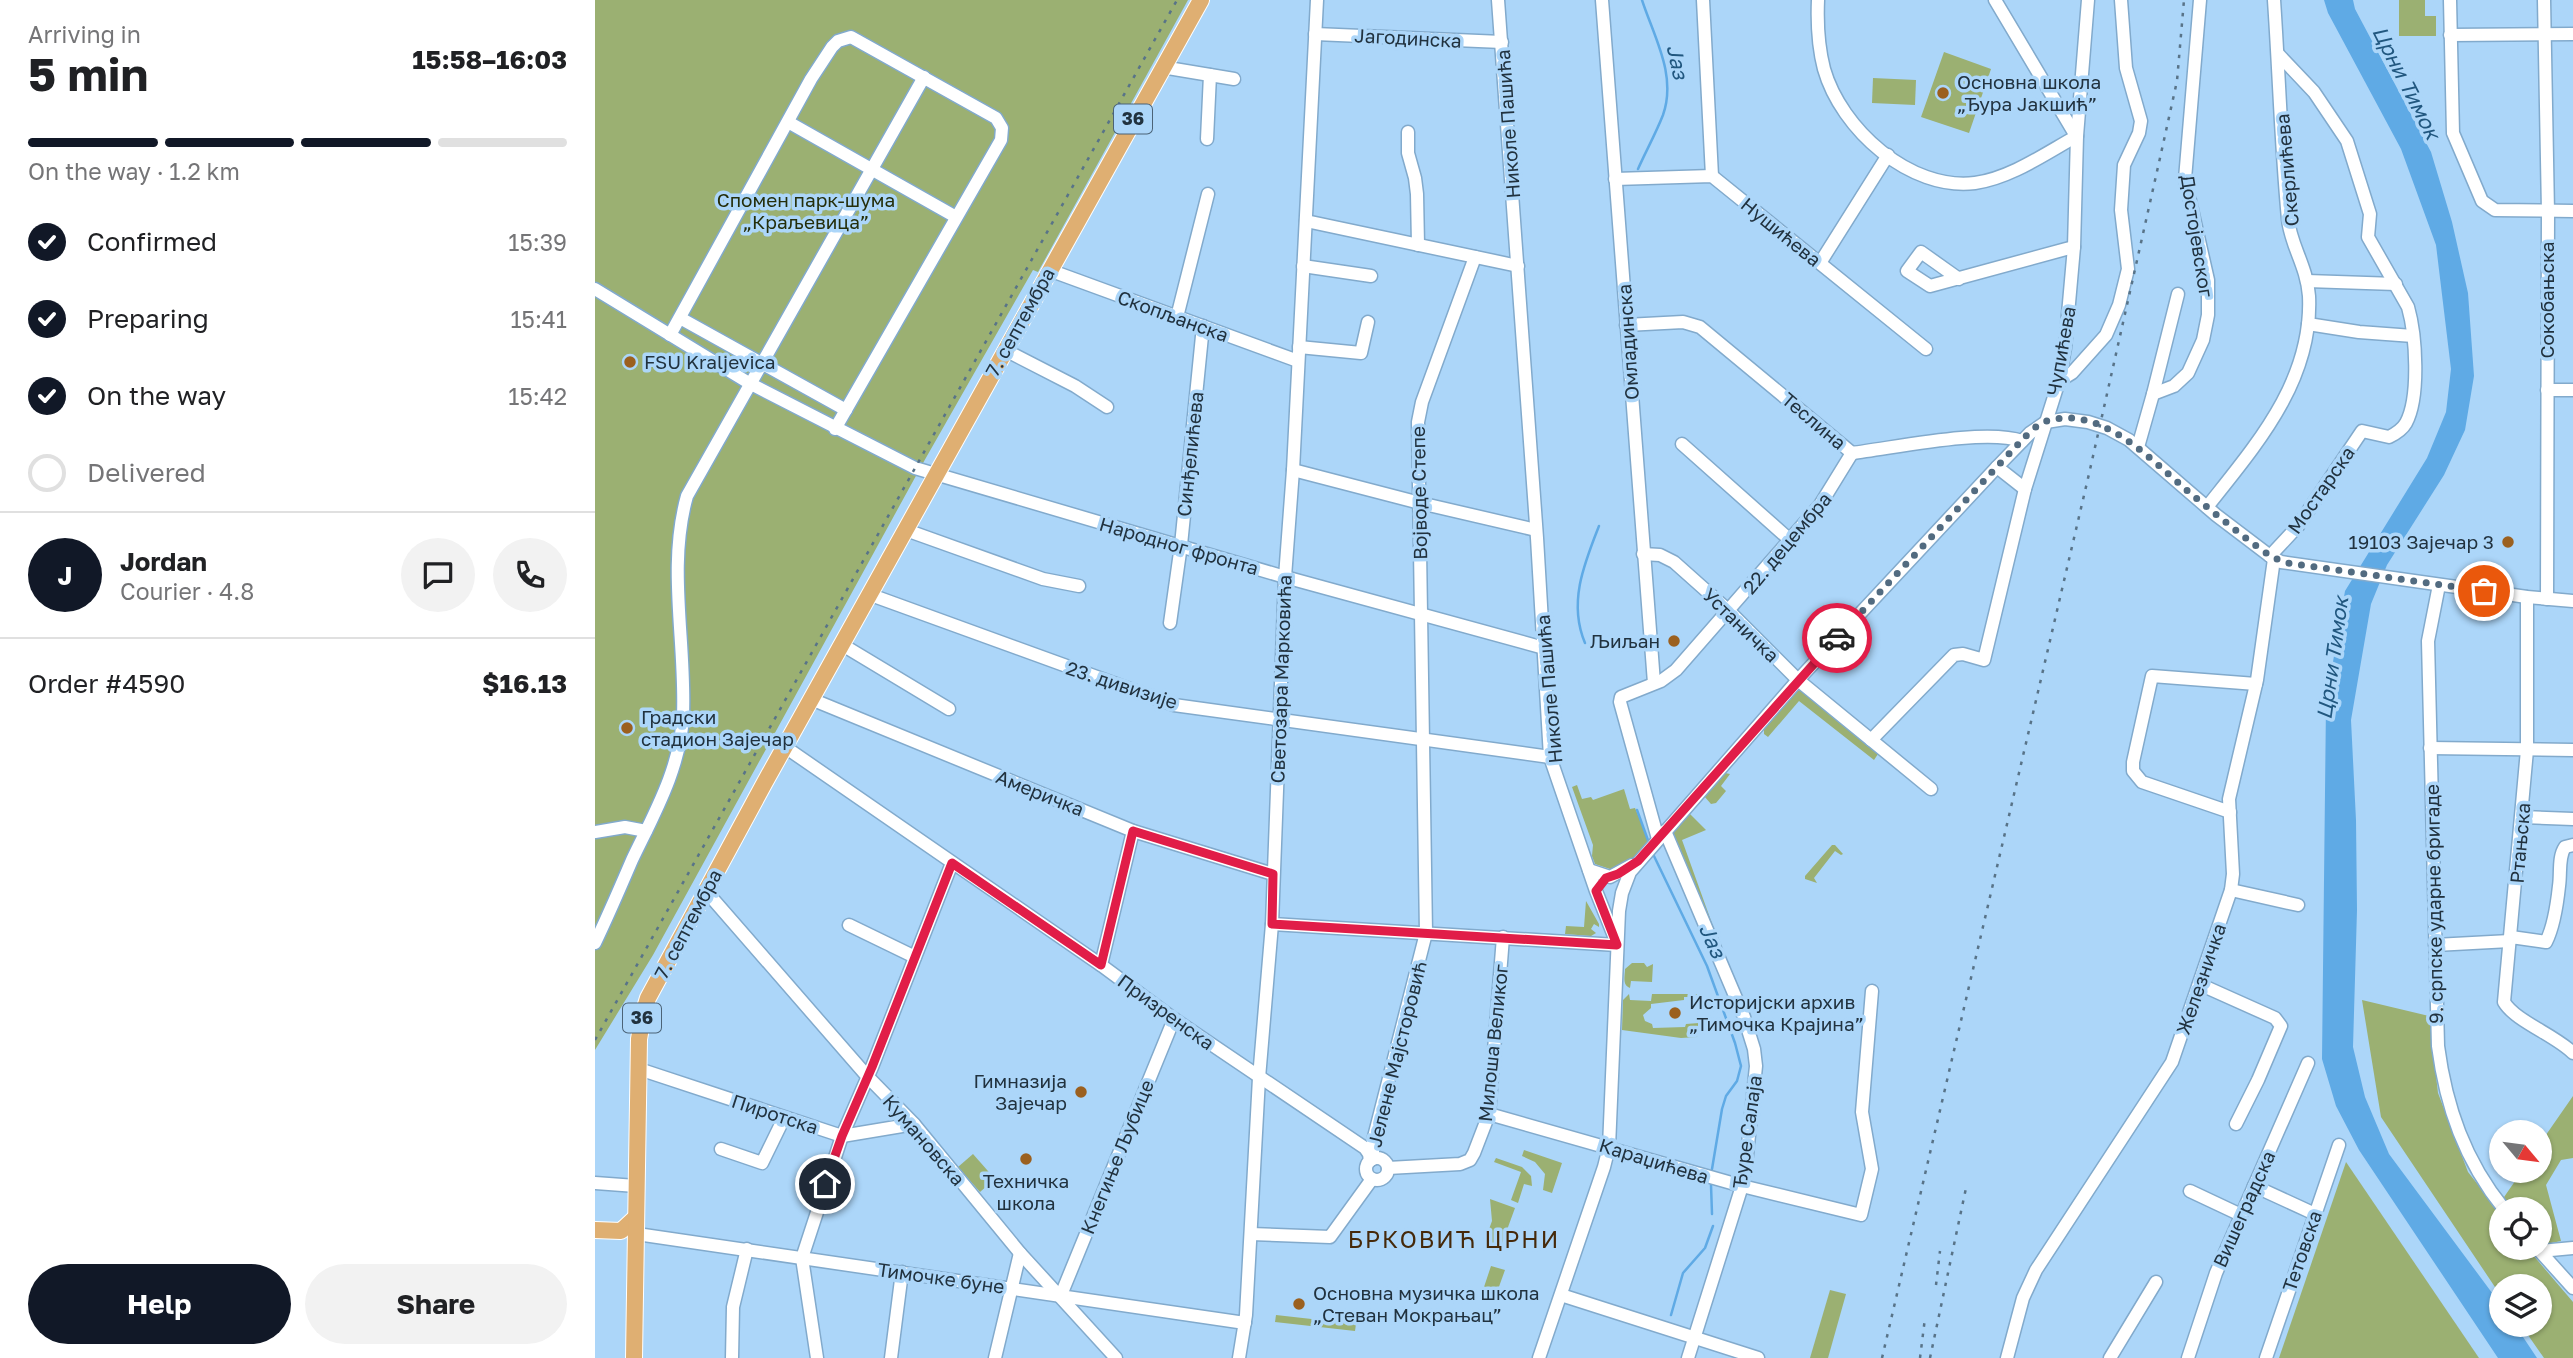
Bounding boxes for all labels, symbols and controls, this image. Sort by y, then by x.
text: Arriving in [28,20,141,48]
water label: Црни Тимок [2367,22,2448,146]
street label: Јагодинска [1354,23,1462,52]
water label: Јаз [1662,42,1695,83]
text: 15:58–16:03 [412,44,567,75]
text: 5 min [28,46,148,101]
street label: Николе Пашића [1491,49,1524,199]
place label: Основна школа „Ђура Јакшић” [1957,70,2101,115]
marker: Основна школа „Ђура Јакшић” [1935,85,1951,101]
road number: 36 [1114,104,1152,134]
street label: Скерлићева [2270,113,2303,227]
text: On the way · 1.2 km [28,157,240,185]
street label: Достојевског [2176,173,2219,299]
park label: Спомен парк-шума „Краљевица” [717,188,895,233]
street label: Нушићева [1737,192,1826,271]
icon: check [28,223,66,261]
text: Confirmed [87,226,217,257]
text: 15:39 [508,228,567,256]
street label: Сокобањска [2535,242,2558,358]
street label: 7. септембра [980,263,1059,380]
street label: Омладинска [1612,283,1643,401]
street label: Скопљанска [1115,285,1232,346]
icon: check [28,300,66,338]
text: Preparing [87,303,209,334]
street label: Чупићева [2041,304,2080,398]
text: 15:41 [510,305,567,333]
place label: FSU Kraljevica [644,350,776,373]
marker: FSU Kraljevica [622,354,638,370]
icon: check [28,377,66,415]
text: On the way [87,380,226,411]
text: 15:42 [508,382,567,410]
street label: Теслина [1778,387,1851,454]
street label: Синђелићева [1171,390,1208,518]
street label: Војводе Степе [1406,426,1431,560]
street label: Мостарска [2282,442,2359,538]
text: Delivered [87,457,206,488]
street label: 22. децембра [1738,487,1836,598]
street label: Народног фронта [1097,512,1261,579]
place label: 19103 Зајечар 3 [2349,530,2494,553]
marker: 19103 Зајечар 3 [2500,534,2516,550]
button: chat [401,538,475,612]
button: phone [493,538,567,612]
text: Jordan [120,546,207,577]
text: J [58,560,72,591]
pin [2454,561,2514,621]
icon: bag [2465,572,2503,610]
street label: Светозара Марковића [1265,574,1296,784]
text: Courier · 4.8 [120,577,254,605]
street label: Устаничка [1699,583,1784,667]
water label: Црни Тимок [2311,592,2354,721]
courier [1802,603,1872,673]
street label: Николе Пашића [1531,614,1566,764]
icon: car [1818,619,1856,657]
place label: Љиљан [1590,629,1660,652]
marker: Љиљан [1666,633,1682,649]
street label: 23. дивизије [1064,656,1181,713]
text: Order #4590 [28,668,185,699]
text: $16.13 [482,668,567,699]
place label: Градски стадион Зајечар [641,705,794,750]
marker: Градски стадион Зајечар [619,720,635,736]
street label: Америчка [993,765,1087,821]
street label: 9. српске ударне бригаде [2420,784,2447,1024]
street label: Ртањска [2505,802,2534,884]
street label: 7. септембра [649,865,726,983]
water label: Јаз [1694,920,1733,963]
street label: Железничка [2171,920,2230,1037]
street label: Јелене Мајсторовић [1362,958,1431,1149]
street label: Милоша Великог [1473,963,1512,1123]
street label: Призренска [1114,969,1219,1054]
place label: Историјски архив „Тимочка Крајина” [1689,990,1864,1035]
road number: 36 [623,1003,661,1032]
marker: Историјски архив „Тимочка Крајина” [1667,1005,1683,1021]
place label: Гимназија Зајечар [973,1069,1067,1114]
street label: Ђуре Салаја [1727,1074,1766,1190]
street label: Кнегиње Љубице [1075,1076,1158,1237]
marker: Гимназија Зајечар [1073,1084,1089,1100]
street label: Пиротска [729,1089,821,1138]
street label: Кумановска [879,1089,970,1190]
north arrow [2489,1120,2551,1183]
map controls [2489,1120,2552,1337]
street label: Караџићева [1597,1133,1712,1188]
street label: Вишеградска [2208,1147,2280,1271]
marker: Техничка школа [1018,1151,1034,1167]
pin [795,1154,855,1214]
icon: home [806,1165,844,1203]
place label: Техничка школа [983,1169,1069,1214]
button: locate [2489,1197,2552,1260]
street label: Тетовска [2277,1207,2326,1294]
district label: БРКОВИЋ ЦРНИ [1348,1225,1560,1253]
street label: Тимочке буне [876,1257,1006,1298]
button: Help [28,1264,291,1344]
button: Share [305,1264,567,1344]
button: layers [2489,1274,2552,1337]
place label: Основна музичка школа „Стеван Мокрањац” [1313,1281,1539,1326]
marker: Основна музичка школа „Стеван Мокрањац” [1291,1296,1307,1312]

